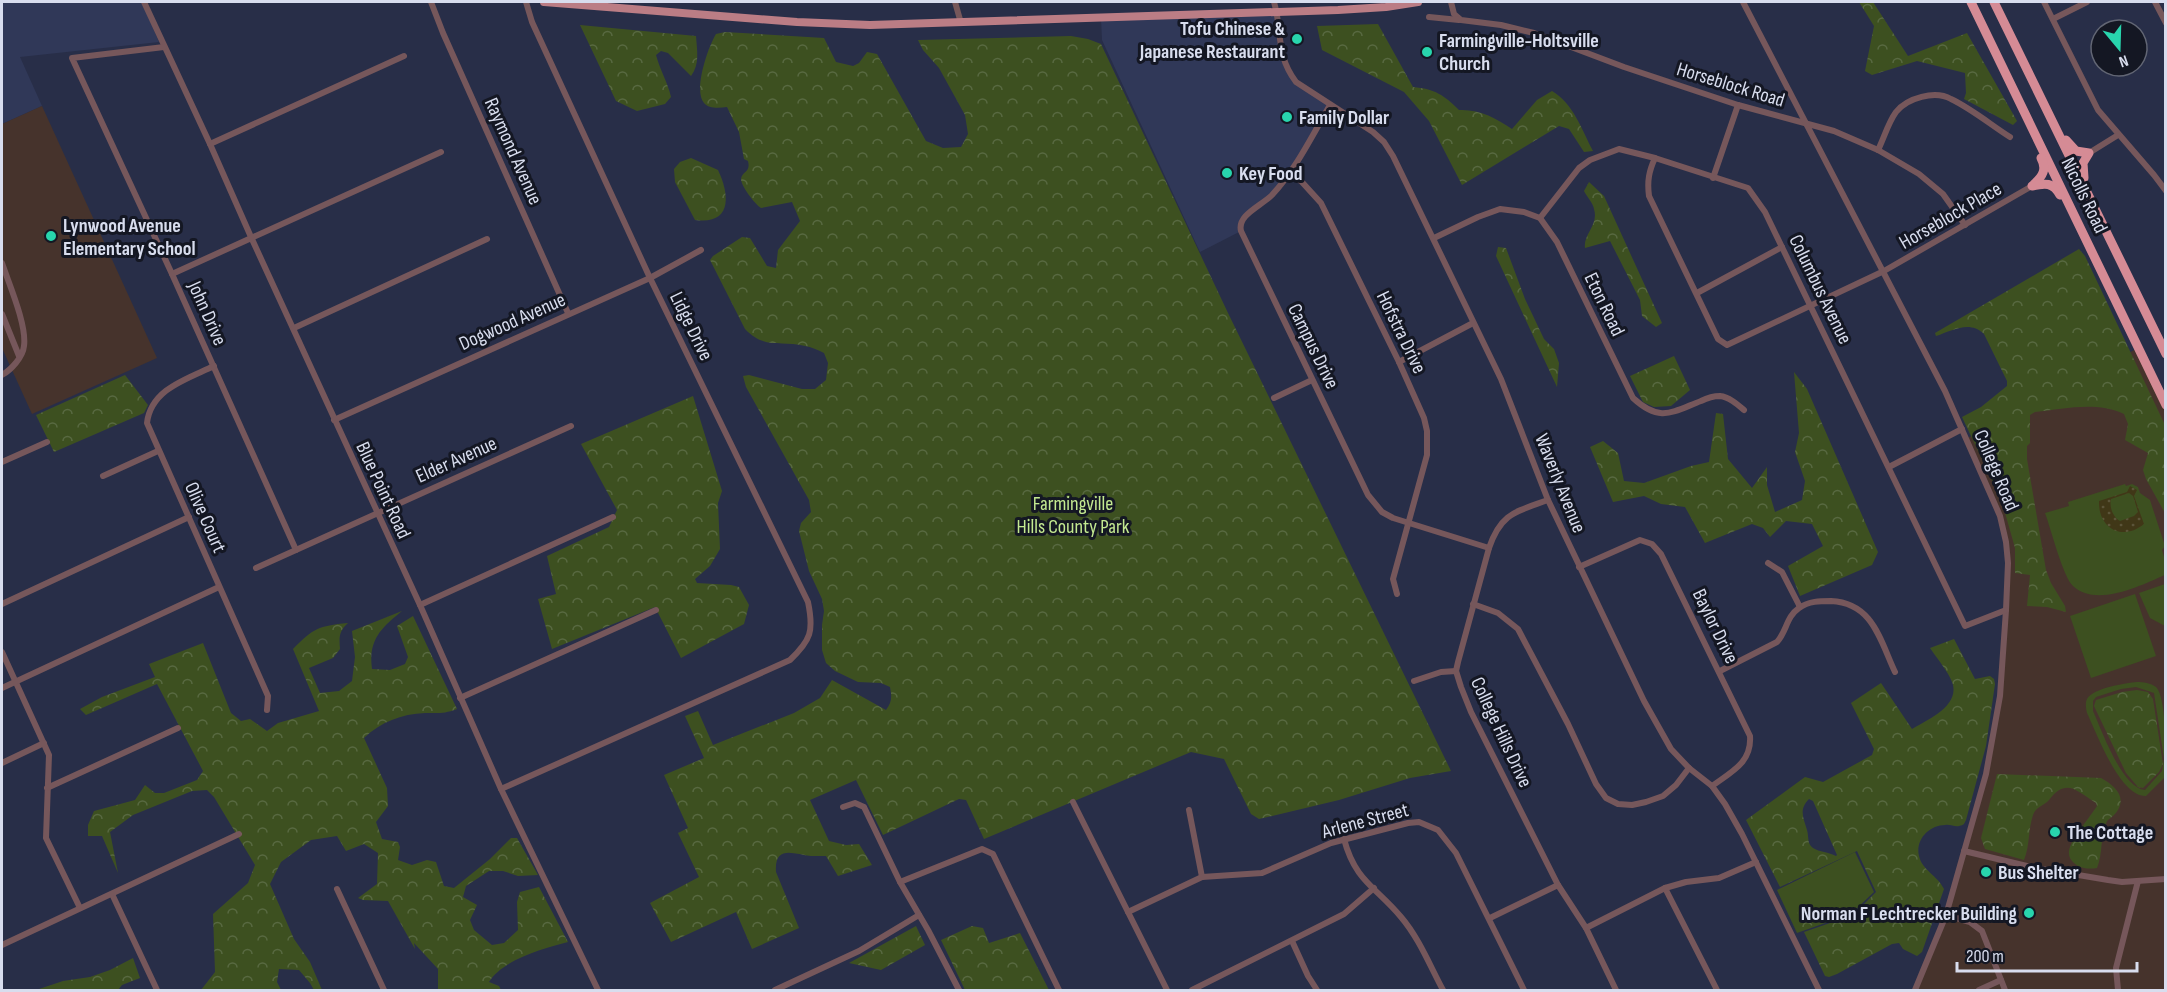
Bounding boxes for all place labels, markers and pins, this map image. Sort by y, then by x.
place label: Tofu Chinese & Japanese Restaurant [1139,17,1285,64]
place label: Farmingville-Holtsville Church [1439,29,1599,76]
marker: Tofu Chinese & Japanese Restaurant [1290,32,1304,46]
marker: Farmingville-Holtsville Church [1420,45,1434,59]
place label: Family Dollar [1299,106,1389,130]
marker: Family Dollar [1280,110,1294,124]
place label: Key Food [1239,162,1302,186]
marker: Key Food [1220,166,1234,180]
place label: Lynwood Avenue Elementary School [63,214,196,261]
marker: Lynwood Avenue Elementary School [44,229,58,243]
place label: The Cottage [2067,821,2153,845]
marker: The Cottage [2048,825,2062,839]
place label: Bus Shelter [1998,861,2079,885]
marker: Bus Shelter [1979,865,1993,879]
place label: Norman F Lechtrecker Building [1801,902,2018,926]
marker: Norman F Lechtrecker Building [2022,906,2036,920]

